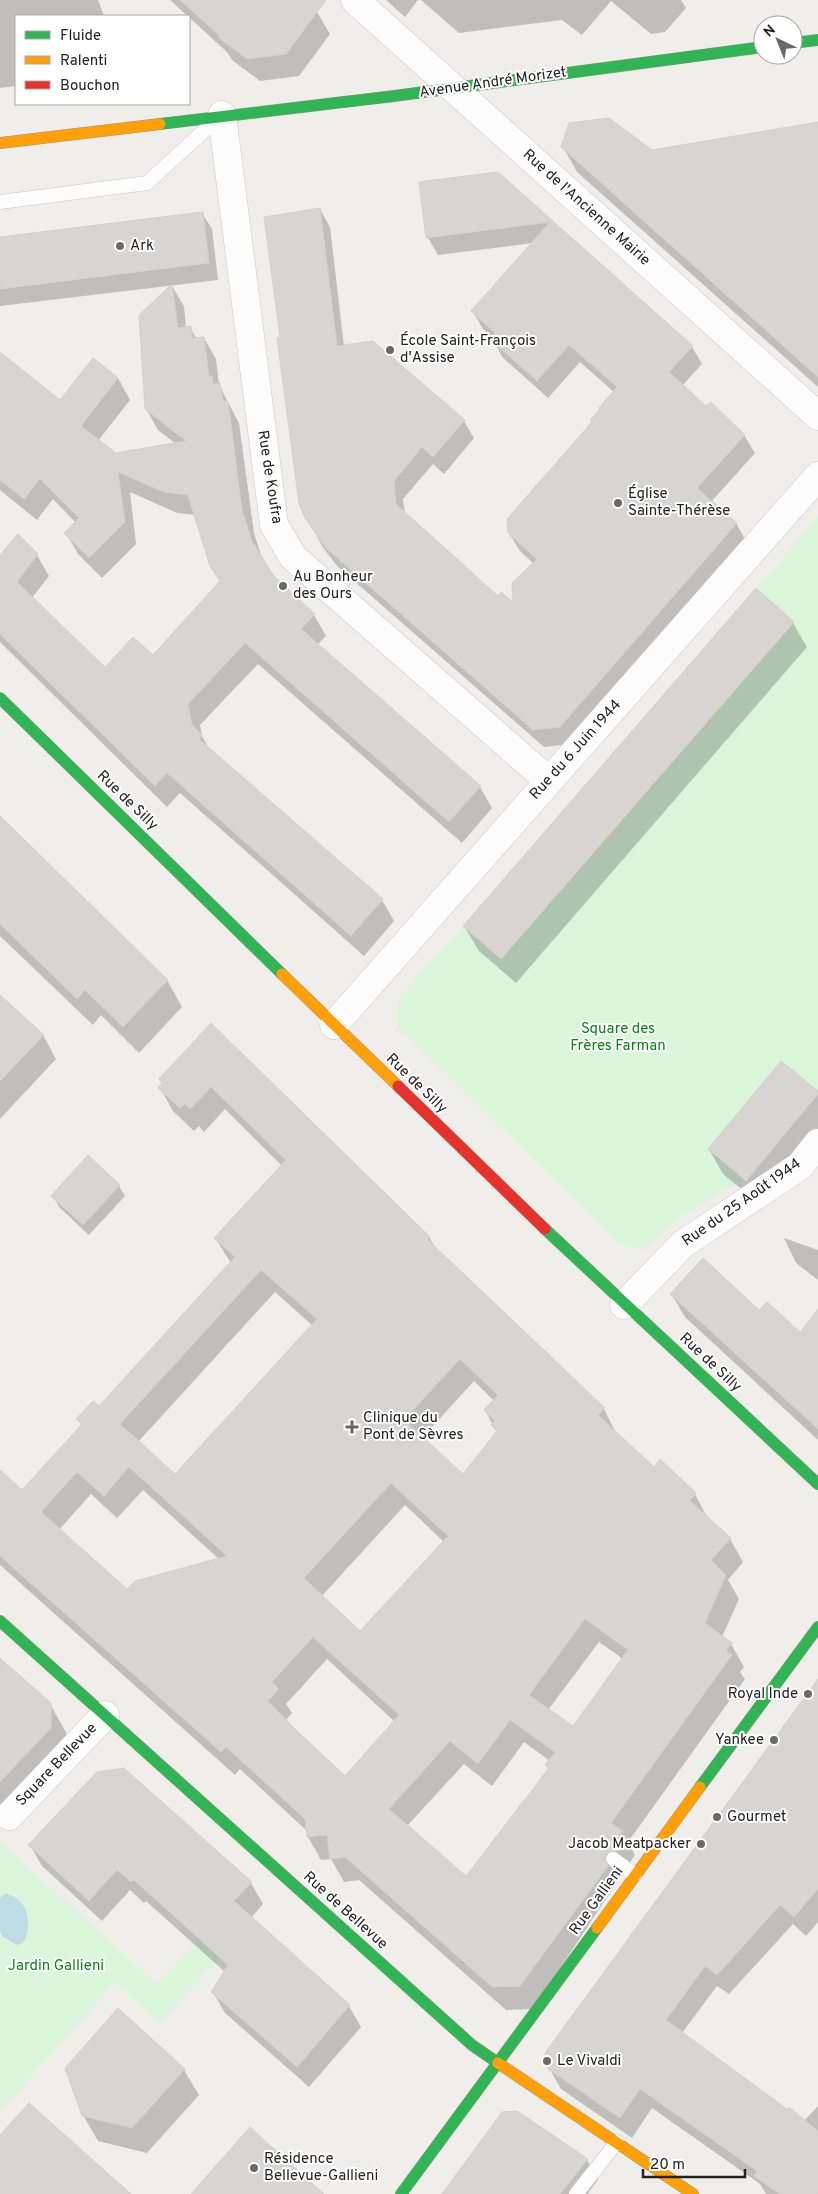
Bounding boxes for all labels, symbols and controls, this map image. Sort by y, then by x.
legend [15,15,190,105]
north arrow [753,15,803,65]
text: N [761,22,780,41]
text: Fluide [60,27,101,46]
text: Ralenti [60,52,107,71]
street label: Avenue André Morizet [418,63,568,103]
text: Bouchon [60,77,120,96]
street label: Rue de l'Ancienne Mairie [518,146,654,270]
place label: Ark [130,237,154,256]
marker: Ark [114,240,126,252]
place label: École Saint-François d'Assise [400,331,536,368]
marker: École Saint-François d'Assise [384,344,396,356]
street label: Rue de Koufra [252,429,286,525]
place label: Église Sainte-Thérèse [628,484,730,521]
marker: Église Sainte-Thérèse [612,497,624,509]
place label: Au Bonheur des Ours [293,568,373,604]
marker: Au Bonheur des Ours [277,580,289,592]
street label: Rue du 6 Juin 1944 [526,696,626,804]
street label: Rue de Silly [92,767,162,835]
park label: Square des Frères Farman [570,1020,666,1056]
street label: Rue de Silly [381,1050,451,1118]
street label: Rue du 25 Août 1944 [679,1155,805,1251]
street label: Rue de Silly [675,1329,745,1397]
place label: Clinique du Pont de Sèvres [363,1409,464,1445]
marker: Clinique du Pont de Sèvres [345,1420,359,1434]
place label: Royal Inde [728,1685,798,1704]
marker: Royal Inde [802,1688,814,1700]
street label: Square Bellevue [12,1719,102,1811]
place label: Yankee [715,1731,764,1750]
marker: Yankee [768,1734,780,1746]
place label: Gourmet [727,1808,787,1827]
marker: Gourmet [711,1811,723,1823]
place label: Jacob Meatpacker [568,1835,691,1854]
marker: Jacob Meatpacker [695,1838,707,1850]
street label: Rue Gallieni [566,1863,628,1939]
street label: Rue de Bellevue [299,1868,391,1954]
park label: Jardin Gallieni [8,1957,104,1976]
place label: Le Vivaldi [557,2052,621,2071]
marker: Le Vivaldi [541,2055,553,2067]
scale bar [643,2146,746,2178]
place label: Résidence Bellevue-Gallieni [264,2150,378,2186]
text: 20 m [650,2156,685,2175]
marker: Résidence Bellevue-Gallieni [248,2162,260,2174]

